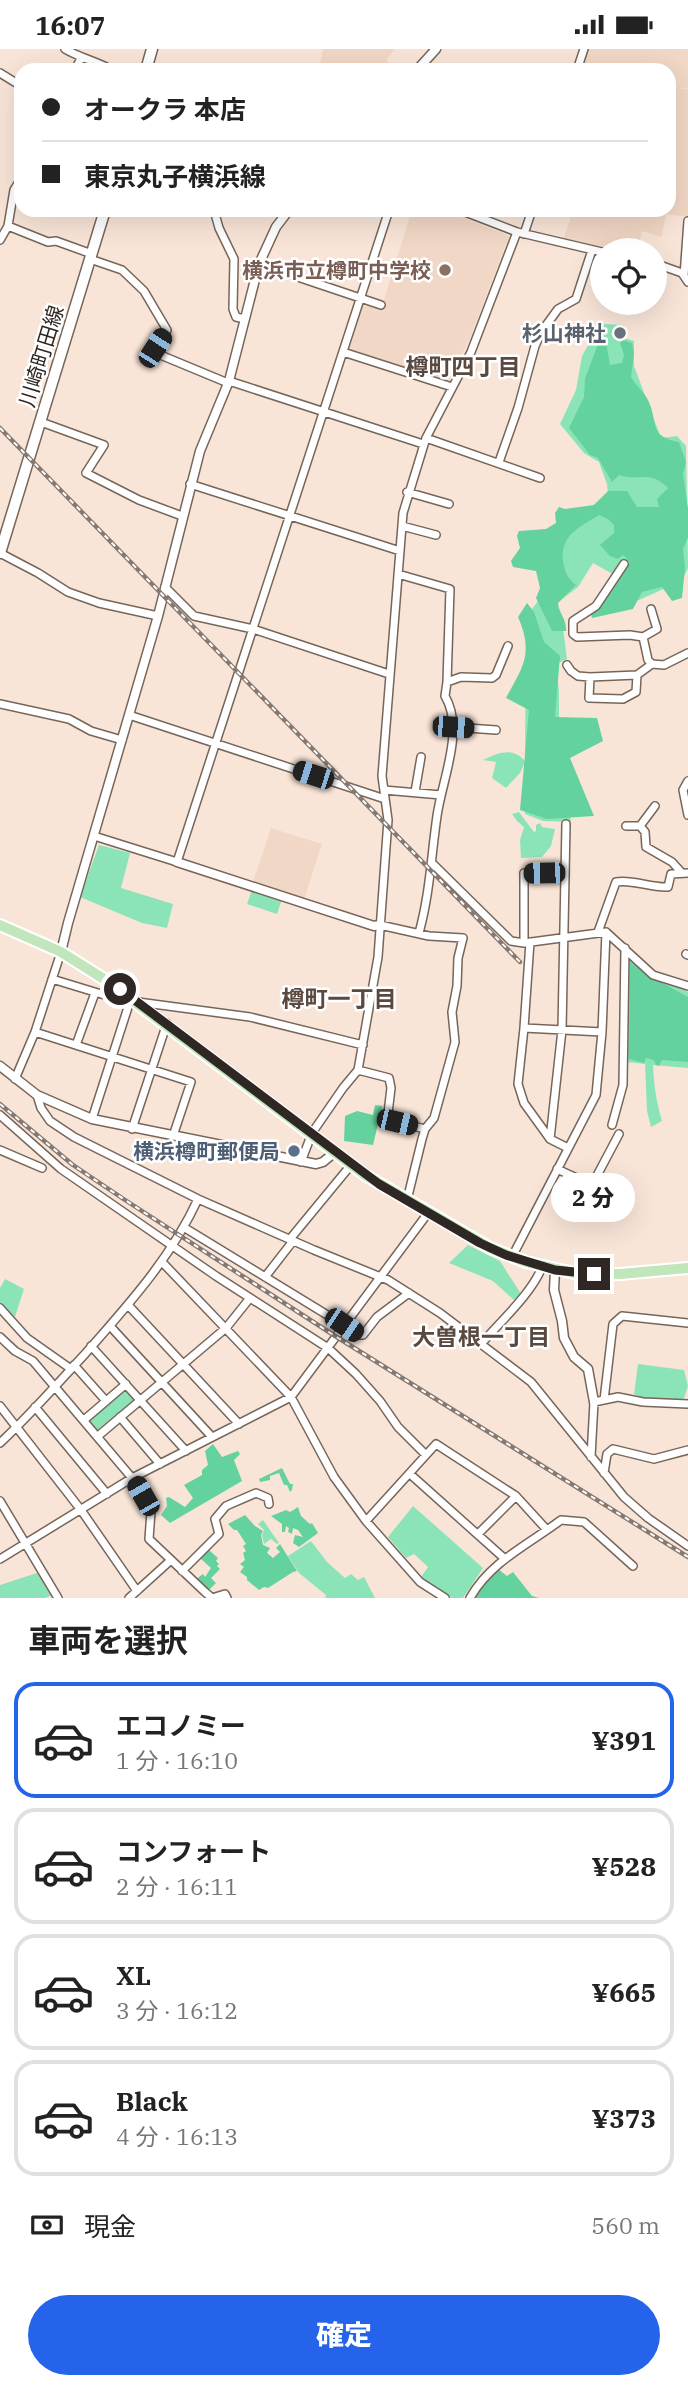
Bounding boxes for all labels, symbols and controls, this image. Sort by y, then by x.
text: 16:07 [35,8,105,42]
text: オークラ 本店 [84,92,246,126]
text: 東京丸子横浜線 [84,159,266,193]
map controls [590,238,667,315]
button: locate [590,238,667,315]
place label: 横浜市立樽町中学校 [242,256,431,284]
marker: 横浜市立樽町中学校 [437,262,453,278]
street label: 川崎町田線 [12,302,70,410]
place label: 杉山神社 [522,319,606,347]
car [135,325,176,371]
marker: 杉山神社 [612,325,628,341]
district label: 樽町四丁目 [406,351,521,381]
car [432,715,475,739]
car [290,759,337,791]
car [523,862,566,884]
route start [104,973,136,1005]
district label: 樽町一丁目 [282,983,397,1013]
car [375,1107,420,1137]
place label: 横浜樽町郵便局 [133,1137,280,1165]
marker: 横浜樽町郵便局 [286,1143,302,1159]
callout: 2 分 [552,1173,636,1221]
text: 2 分 [572,1182,614,1212]
route end [578,1258,610,1290]
car [321,1305,368,1345]
district label: 大曽根一丁目 [412,1321,550,1351]
car [124,1473,163,1519]
text: 車両を選択 [28,1619,188,1661]
text: エコノミー [116,1708,246,1742]
icon: car [32,1709,95,1772]
text: ¥391 [591,1723,656,1757]
text: 1 分 · 16:10 [116,1745,238,1775]
text: コンフォート [116,1834,271,1868]
icon: car [32,1835,95,1898]
text: ¥528 [591,1849,656,1883]
text: 2 分 · 16:11 [116,1871,238,1901]
text: XL [116,1958,151,1992]
icon: car [32,1961,95,2024]
text: ¥665 [591,1975,656,2009]
text: 3 分 · 16:12 [116,1995,238,2025]
text: Black [116,2084,188,2118]
icon: car [32,2087,95,2150]
text: ¥373 [591,2101,656,2135]
text: 4 分 · 16:13 [116,2121,238,2151]
icon: cash [28,2206,66,2244]
text: 現金 [84,2209,136,2243]
text: 560 m [591,2210,660,2240]
button: 確定 [28,2295,660,2375]

